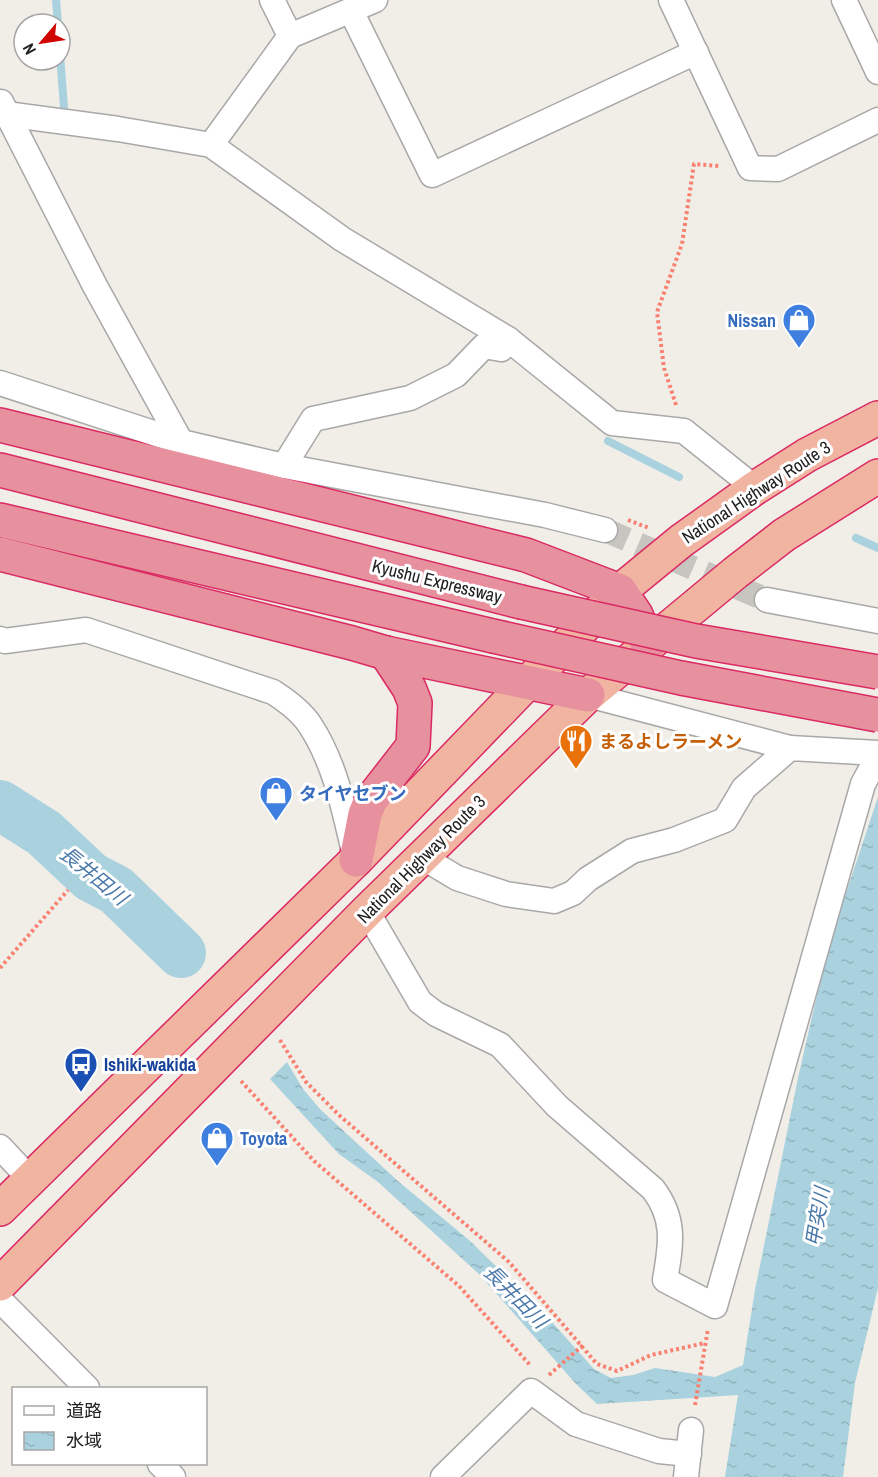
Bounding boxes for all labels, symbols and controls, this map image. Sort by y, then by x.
north arrow [12,12,72,72]
text: N [17,40,41,59]
shop icon: Nissan [781,302,817,349]
place label: Nissan [728,308,776,333]
street label: National Highway Route 3 [677,435,835,549]
street label: Kyushu Expressway [369,553,505,609]
restaurant icon: まるよしラーメン [558,723,594,770]
place label: まるよしラーメン [599,729,742,754]
shop icon: タイヤセブン [258,775,294,822]
place label: タイヤセブン [299,781,406,806]
street label: National Highway Route 3 [351,789,491,929]
water label: 長井田川 [54,839,135,912]
bus stop icon: Ishiki-wakida [63,1046,99,1093]
place label: Ishiki-wakida [104,1052,197,1077]
shop icon: Toyota [199,1120,235,1167]
place label: Toyota [240,1126,288,1151]
water label: 甲突川 [799,1183,835,1249]
water label: 長井田川 [478,1258,555,1335]
legend [12,1387,207,1465]
text: 道路 [66,1398,102,1423]
text: 水域 [66,1428,102,1453]

